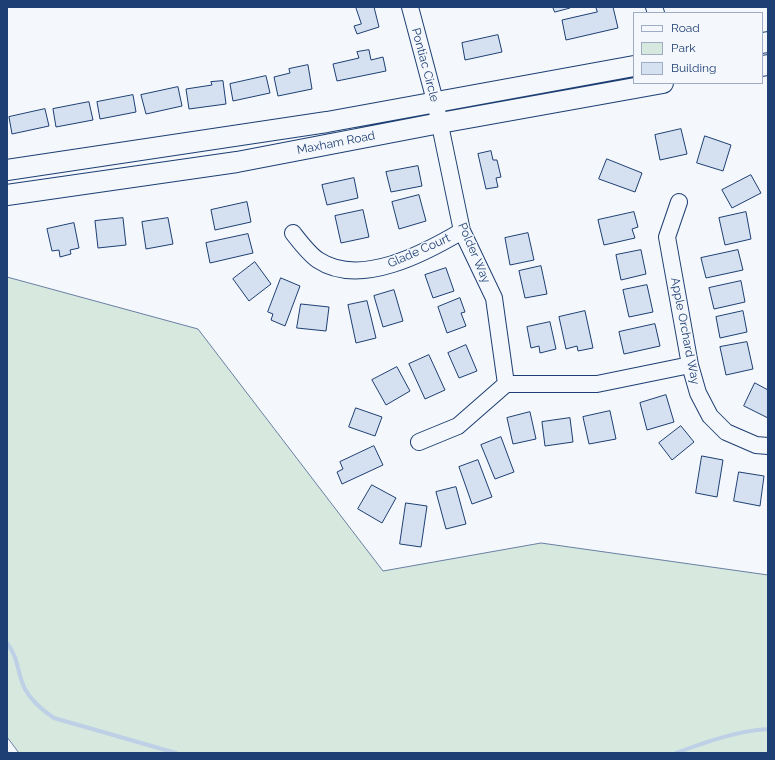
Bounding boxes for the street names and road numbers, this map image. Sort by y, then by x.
street label: Pontiac Circle [408,26,442,104]
street label: Maxham Road [296,128,376,158]
street label: Polder Way [455,221,493,285]
street label: Glade Court [386,231,452,271]
street label: Apple Orchard Way [668,276,702,386]

